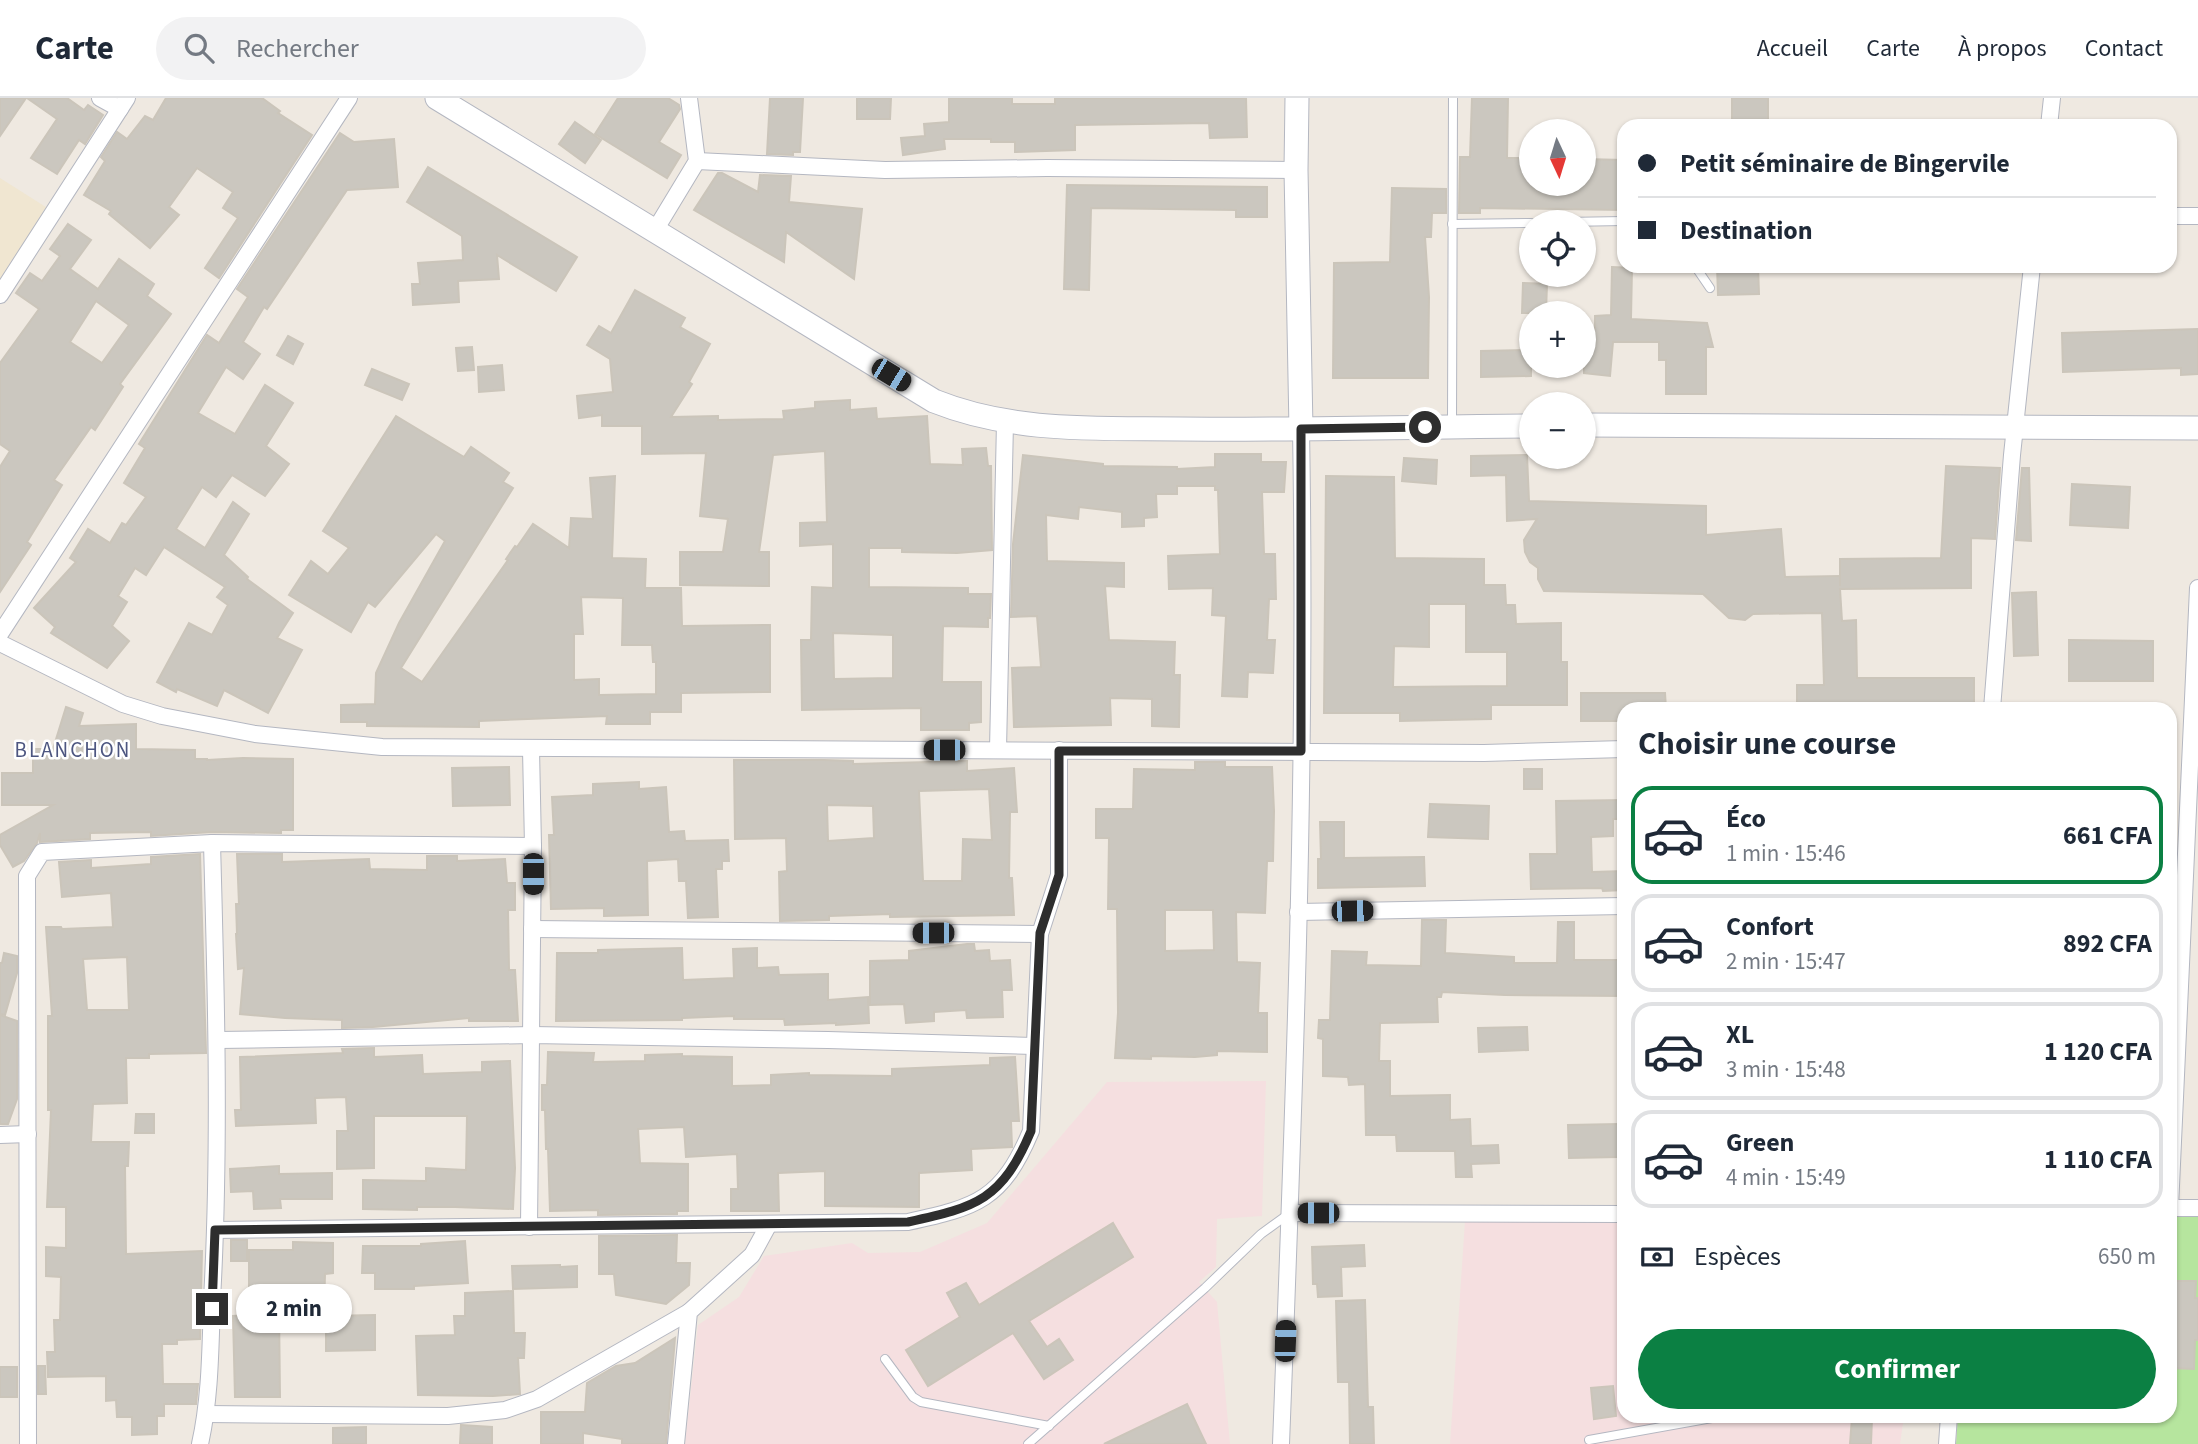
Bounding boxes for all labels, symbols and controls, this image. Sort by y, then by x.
search box [156,17,646,80]
text: Carte [35,25,114,72]
icon: search [180,29,218,67]
text: Rechercher [236,30,359,67]
text: Accueil [1757,31,1828,66]
text: Carte [1866,31,1920,66]
text: À propos [1958,31,2047,66]
text: Contact [2085,31,2163,66]
north arrow [1519,119,1596,196]
map controls [1519,119,1596,469]
text: Petit séminaire de Bingervile [1680,145,2010,182]
button: locate [1519,210,1596,287]
text: Destination [1680,212,1813,249]
button: + [1519,301,1596,378]
car [868,355,915,395]
button: − [1519,392,1596,469]
route start [1409,411,1441,443]
text: Choisir une course [1638,721,1896,767]
district label: BLANCHON [15,735,131,765]
car [924,740,966,761]
text: Éco [1726,800,1766,837]
icon: car [1642,804,1705,867]
text: 661 CFA [2063,817,2152,854]
text: 1 min · 15:46 [1726,837,1846,870]
car [523,853,544,895]
car [1331,900,1374,922]
text: Confort [1726,908,1814,945]
icon: car [1642,912,1705,975]
car [913,923,955,944]
text: 892 CFA [2063,925,2152,962]
text: 2 min · 15:47 [1726,945,1846,978]
text: XL [1726,1016,1754,1053]
icon: car [1642,1020,1705,1083]
text: 1 120 CFA [2044,1033,2152,1070]
text: 3 min · 15:48 [1726,1053,1846,1086]
text: Green [1726,1124,1794,1161]
icon: car [1642,1128,1705,1191]
text: 1 110 CFA [2044,1141,2152,1178]
text: 4 min · 15:49 [1726,1161,1846,1194]
car [1298,1203,1340,1224]
icon: cash [1638,1238,1676,1276]
text: Espèces [1694,1238,1781,1275]
text: 650 m [2098,1240,2156,1273]
callout: 2 min [236,1284,352,1334]
text: 2 min [266,1292,322,1325]
route end [196,1293,228,1325]
car [1274,1320,1297,1362]
button: Confirmer [1638,1329,2156,1409]

